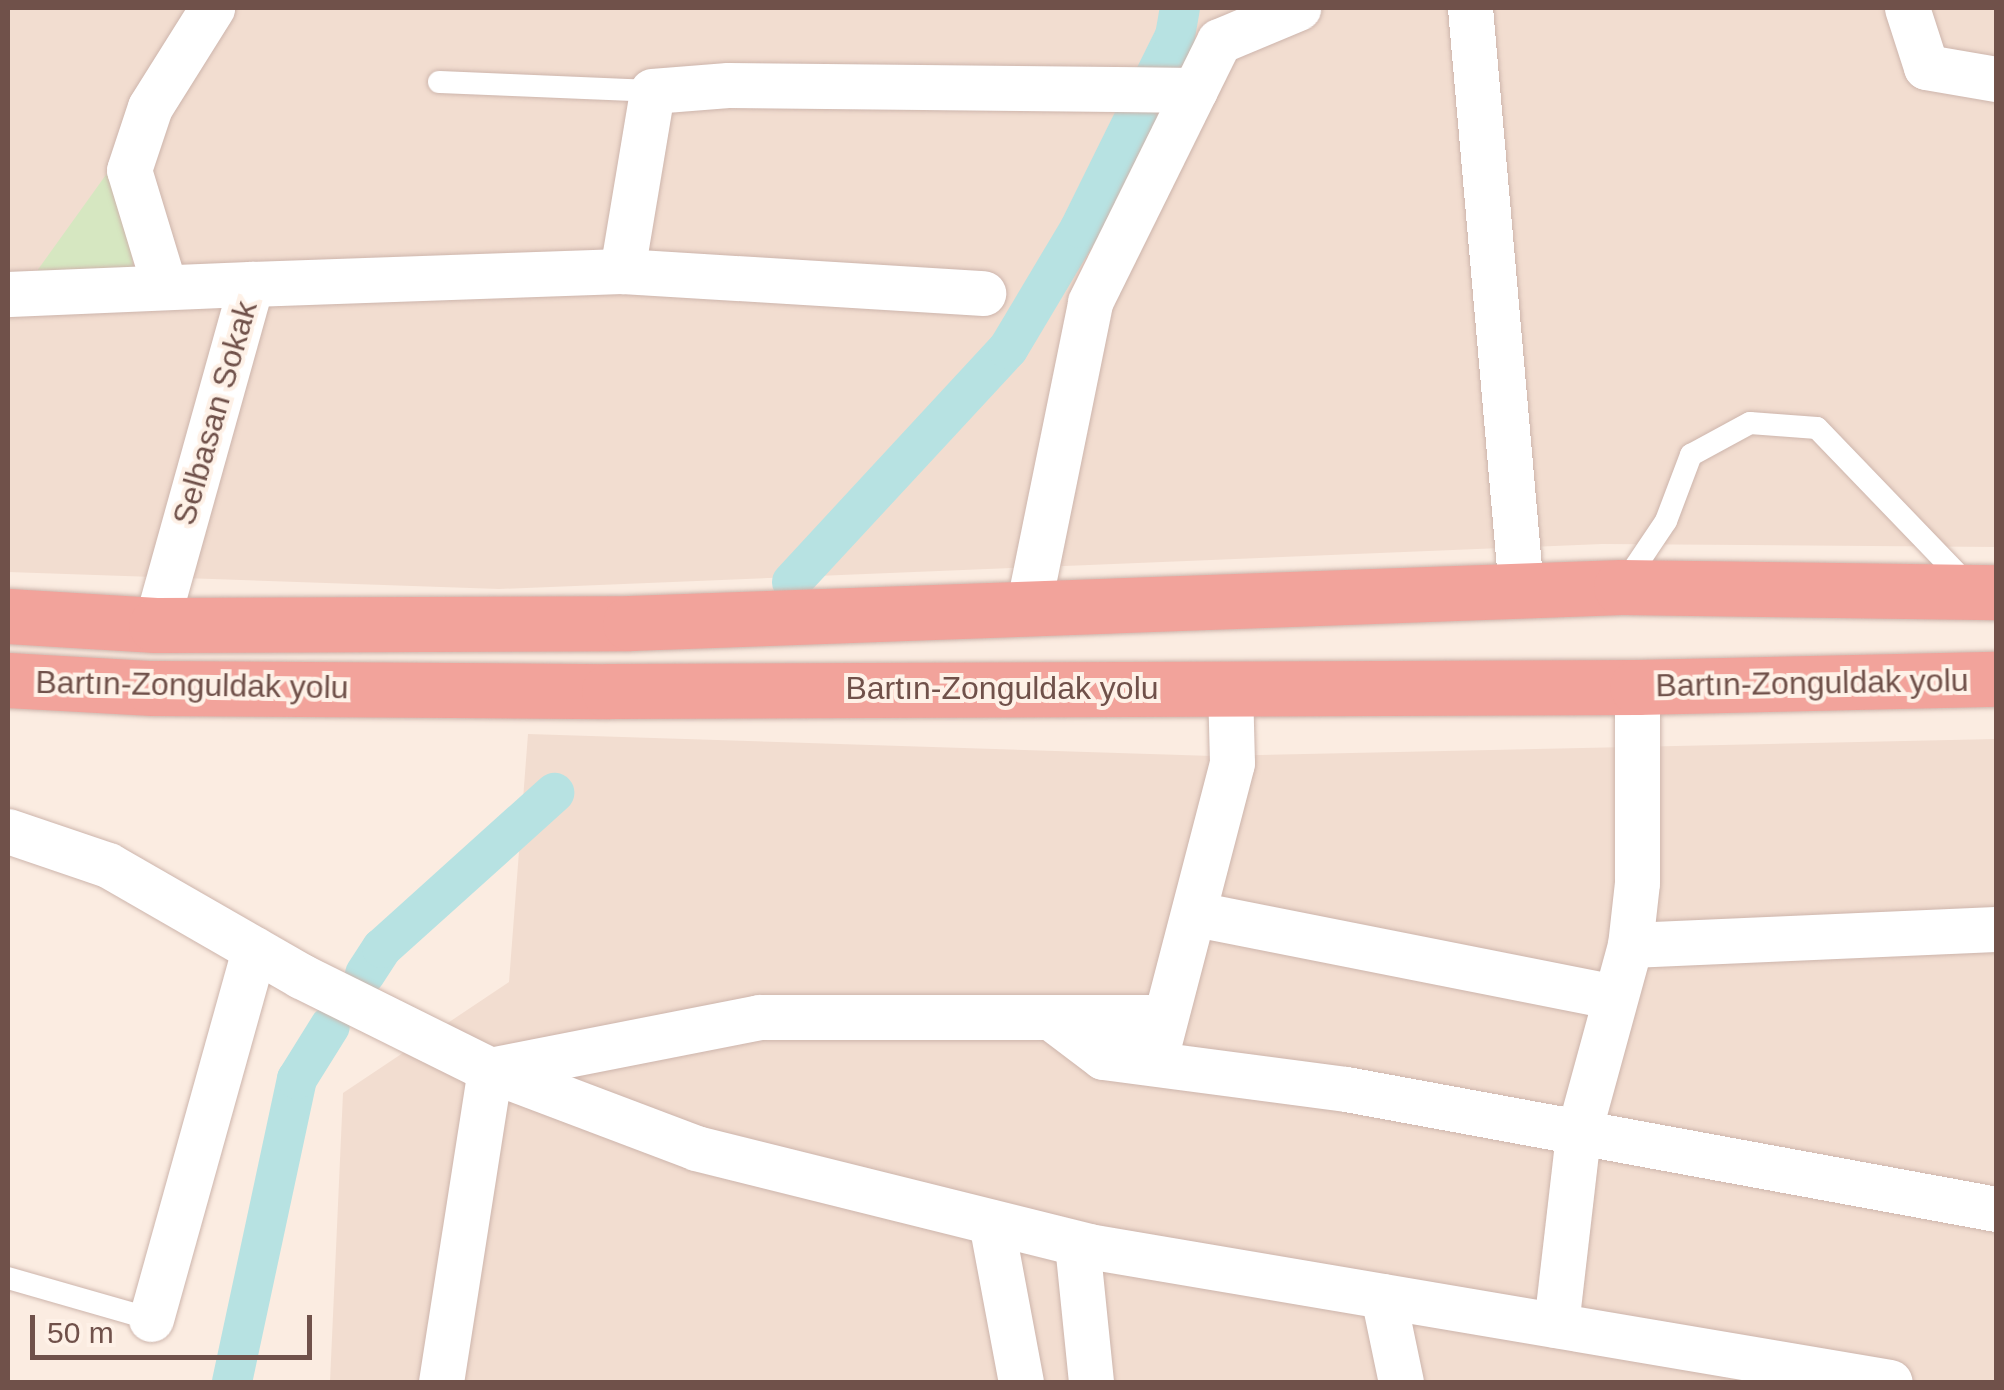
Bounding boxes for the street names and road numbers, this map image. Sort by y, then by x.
street label: Selbasan Sokak [165,297,265,529]
street label: Bartın-Zonguldak yolu [1655,661,1969,705]
street label: Bartın-Zonguldak yolu [35,663,349,707]
street label: Bartın-Zonguldak yolu [845,669,1159,707]

